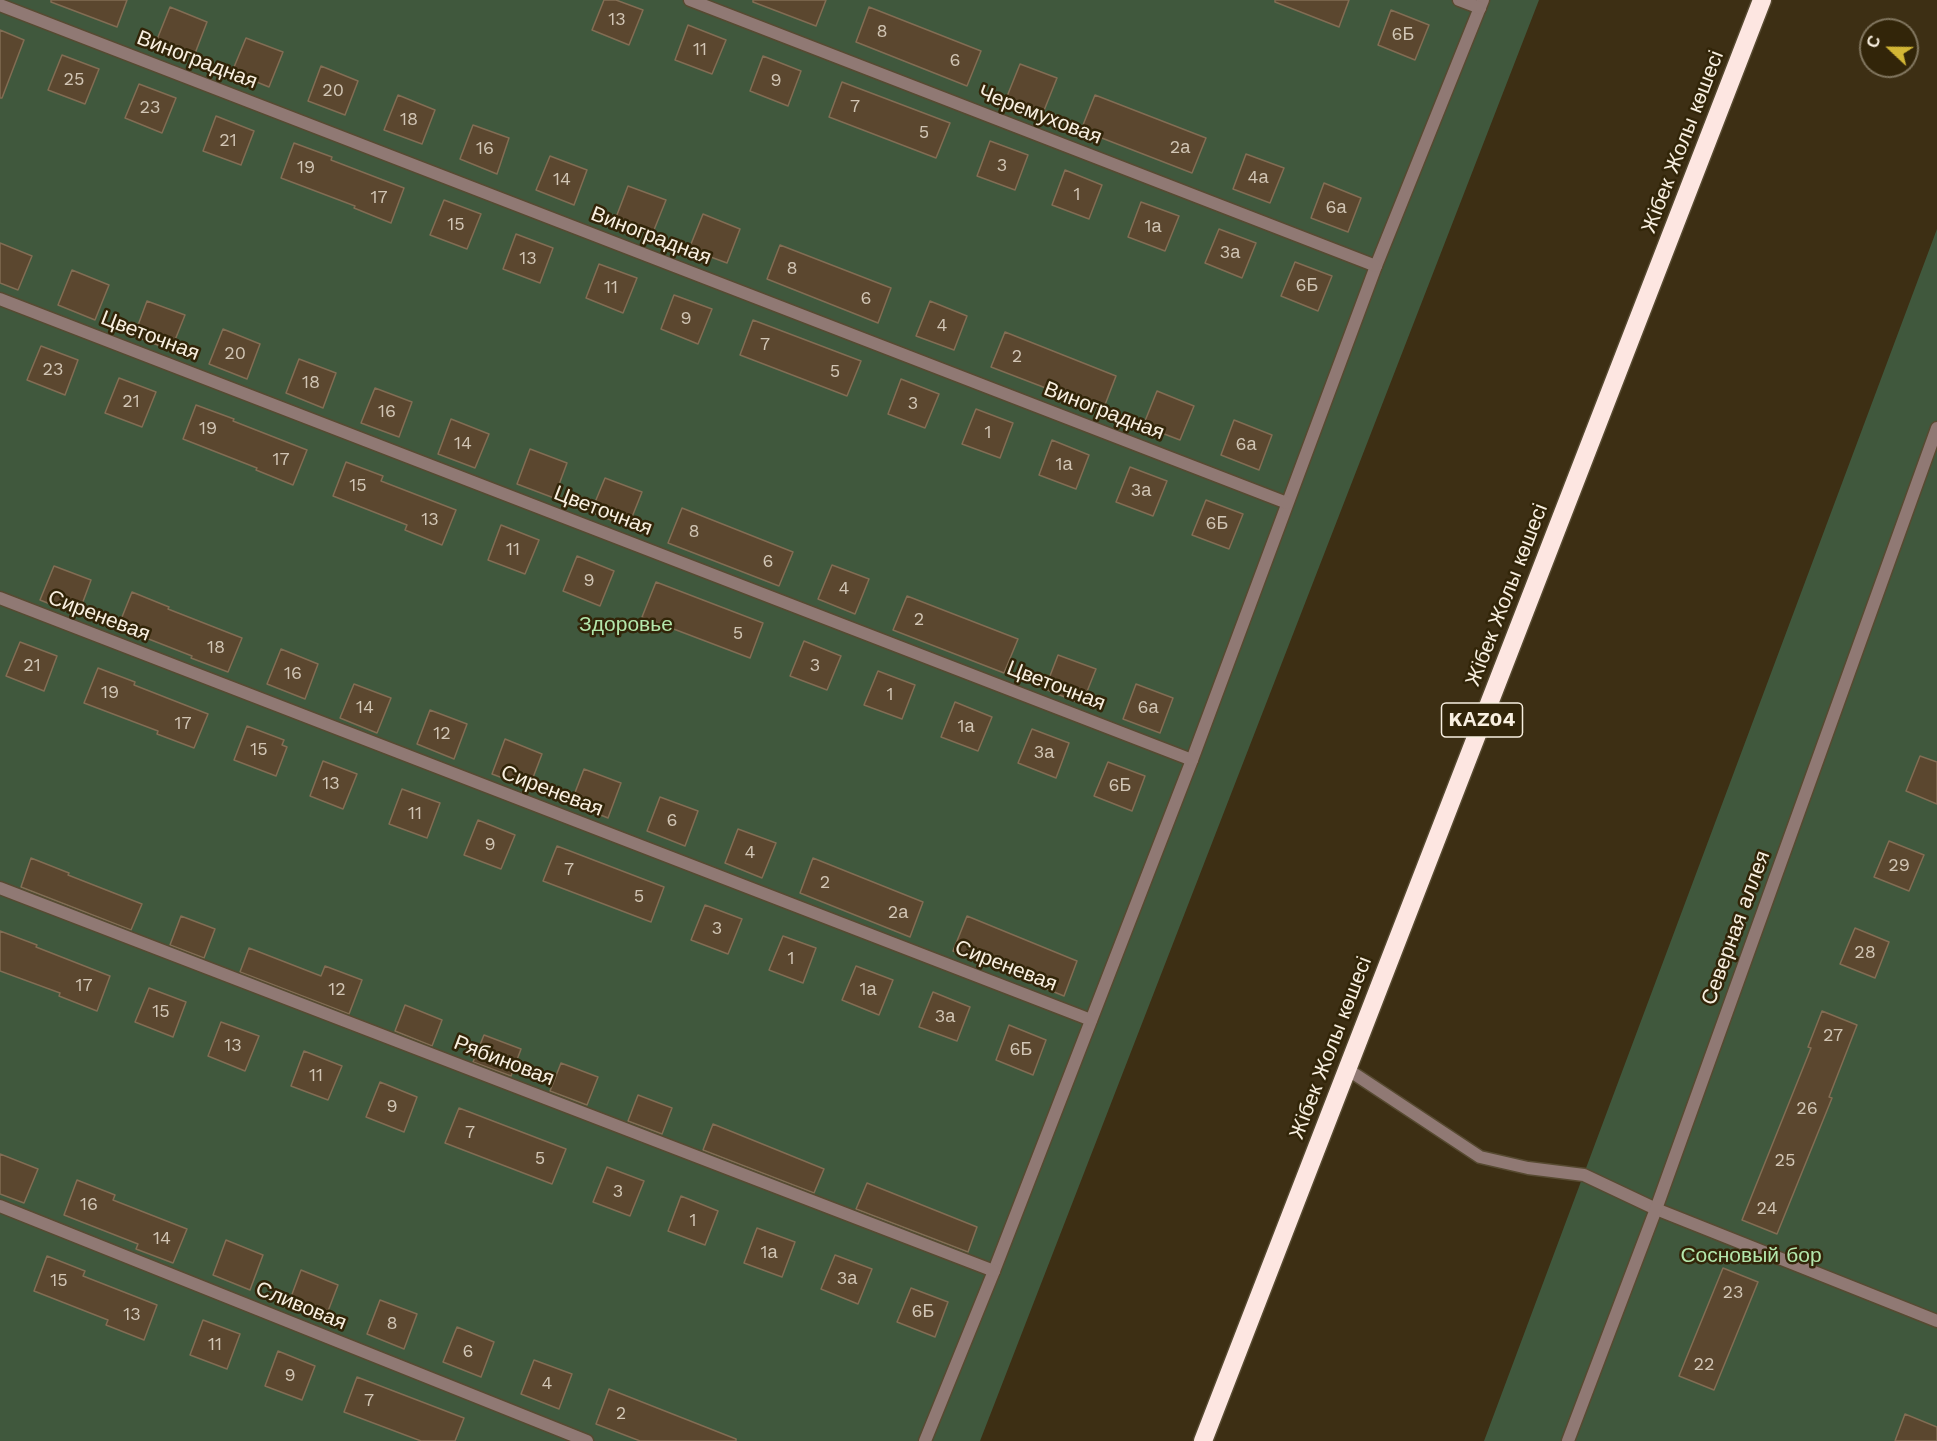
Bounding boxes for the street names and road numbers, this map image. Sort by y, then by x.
street label: Виноградная [133,25,261,95]
street label: Жібек Жолы көшесі [1637,47,1729,237]
street label: Черемуховая [975,80,1105,150]
street label: Виноградная [587,201,715,271]
street label: Цветочная [97,306,203,366]
street label: Виноградная [1040,376,1168,446]
street label: Цветочная [550,481,656,541]
street label: Жібек Жолы көшесі [1461,500,1553,690]
street label: Сиреневая [44,585,154,647]
street label: Цветочная [1003,656,1109,716]
road number: KАZ04 [1442,703,1522,737]
street label: Сиреневая [497,760,607,822]
street label: Северная аллея [1696,847,1776,1009]
street label: Сиреневая [951,935,1061,997]
street label: Жібек Жолы көшесі [1285,953,1377,1143]
street label: Рябиновая [450,1030,558,1092]
street label: Сливовая [252,1276,350,1336]

